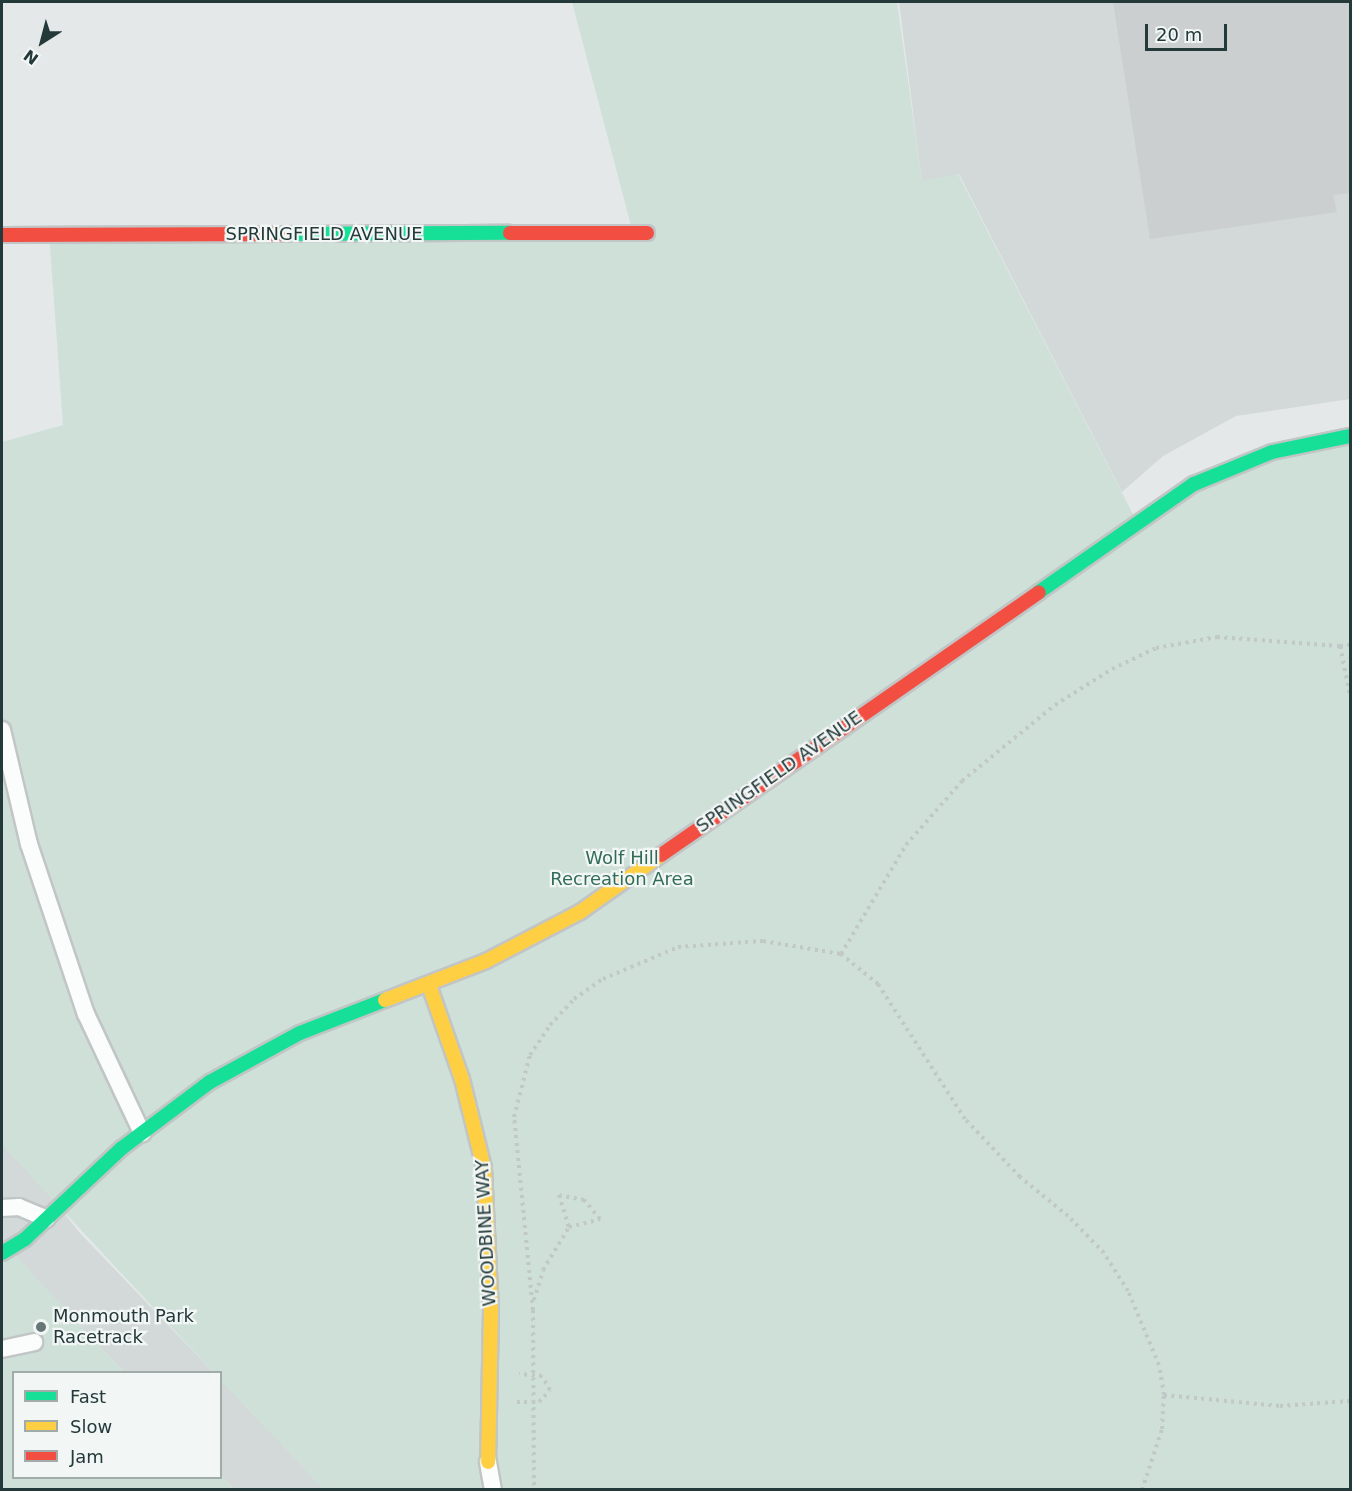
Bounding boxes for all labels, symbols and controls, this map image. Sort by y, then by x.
north arrow [12,12,72,72]
scale bar [1148,12,1230,50]
text: 20 m [1156,24,1202,45]
text: N [20,45,42,69]
street label: SPRINGFIELD AVENUE [225,223,423,245]
street label: SPRINGFIELD AVENUE [692,707,866,837]
park label: Wolf Hill Recreation Area [550,848,694,890]
street label: WOODBINE WAY [471,1159,501,1307]
place label: Monmouth Park Racetrack [53,1306,194,1348]
marker: Monmouth Park Racetrack [34,1320,48,1334]
legend [12,1371,222,1479]
text: Fast [70,1386,106,1407]
text: Slow [70,1416,112,1437]
text: Jam [70,1446,104,1467]

